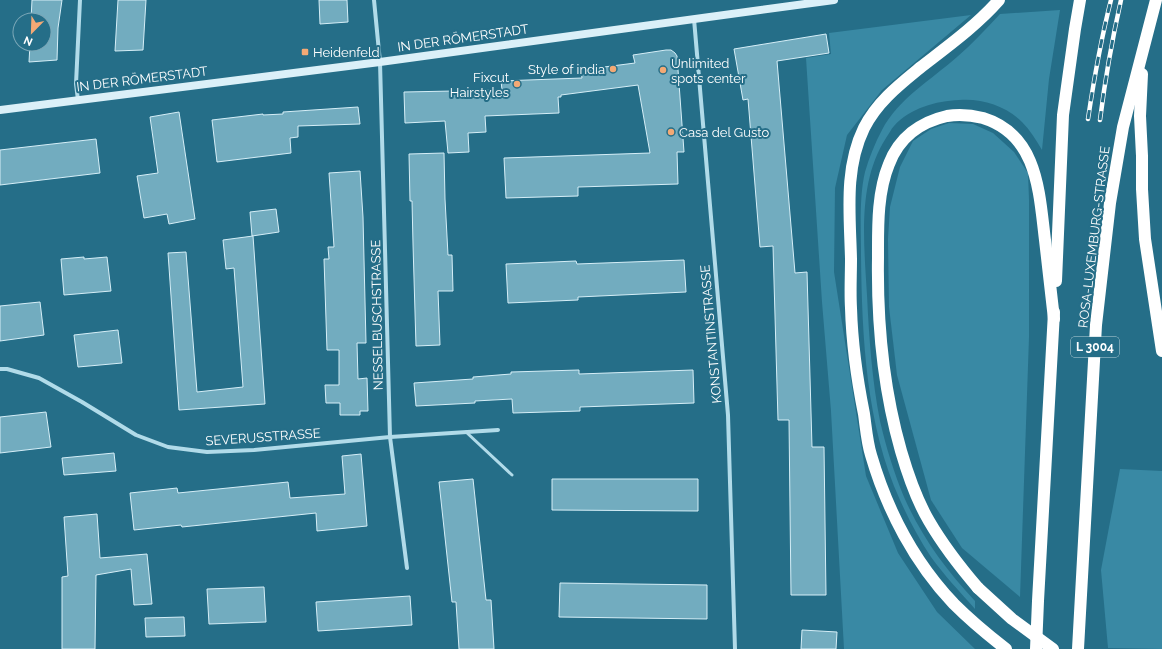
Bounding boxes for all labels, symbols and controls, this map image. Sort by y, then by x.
north arrow [12,12,52,52]
street label: IN DER RÖMERSTADT [396,20,530,55]
text: N [22,33,35,48]
place label: Heidenfeld [313,45,380,60]
marker: Heidenfeld [300,47,310,57]
place label: Unlimited spots center [671,56,746,86]
street label: IN DER RÖMERSTADT [75,62,209,95]
place label: Style of india [528,62,605,77]
marker: Style of india [608,64,618,74]
marker: Unlimited spots center [658,65,668,75]
place label: Fixcut Hairstyles [450,70,510,100]
marker: Fixcut Hairstyles [512,79,522,89]
place label: Casa del Gusto [679,125,769,140]
marker: Casa del Gusto [666,127,676,137]
street label: ROSA-LUXEMBURG-STRASSE [1075,145,1113,329]
street label: NESSELBUSCHSTRASSE [368,239,386,390]
street label: KONSTANTINSTRASSE [697,264,725,404]
road number: L 3004 [1071,337,1119,357]
street label: SEVERUSSTRASSE [205,425,321,449]

